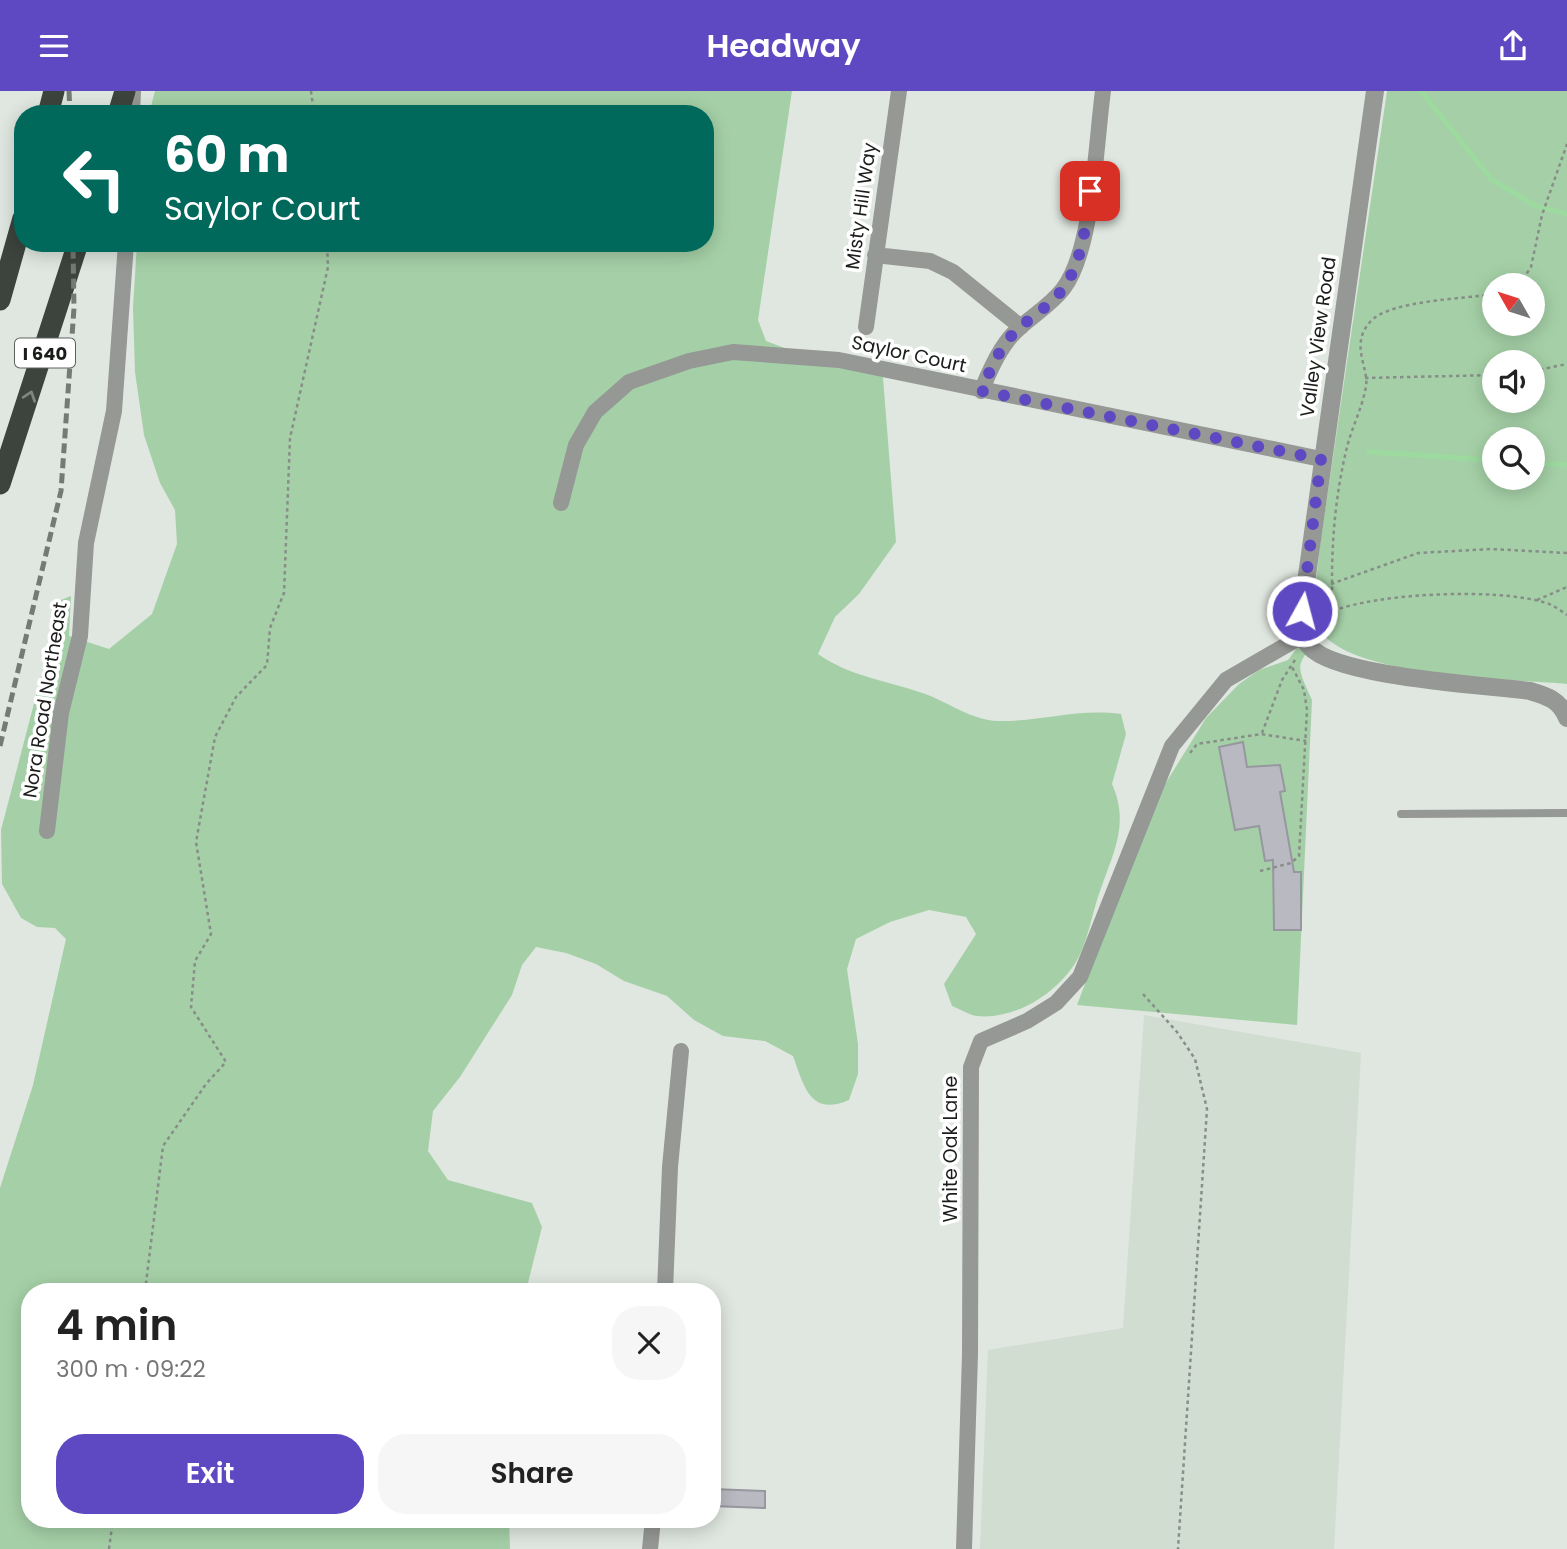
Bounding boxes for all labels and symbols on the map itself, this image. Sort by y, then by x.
street label: Misty Hill Way [839,140,883,271]
pin [1060,161,1120,221]
street label: Valley View Road [1293,255,1343,419]
north arrow [1482,273,1545,336]
street label: Saylor Court [849,329,969,379]
road number: I 640 [15,339,75,367]
one-way arrow [22,391,36,403]
position arrow [1265,574,1339,648]
street label: Nora Road Northeast [16,600,74,800]
street label: White Oak Lane [937,1076,964,1222]

